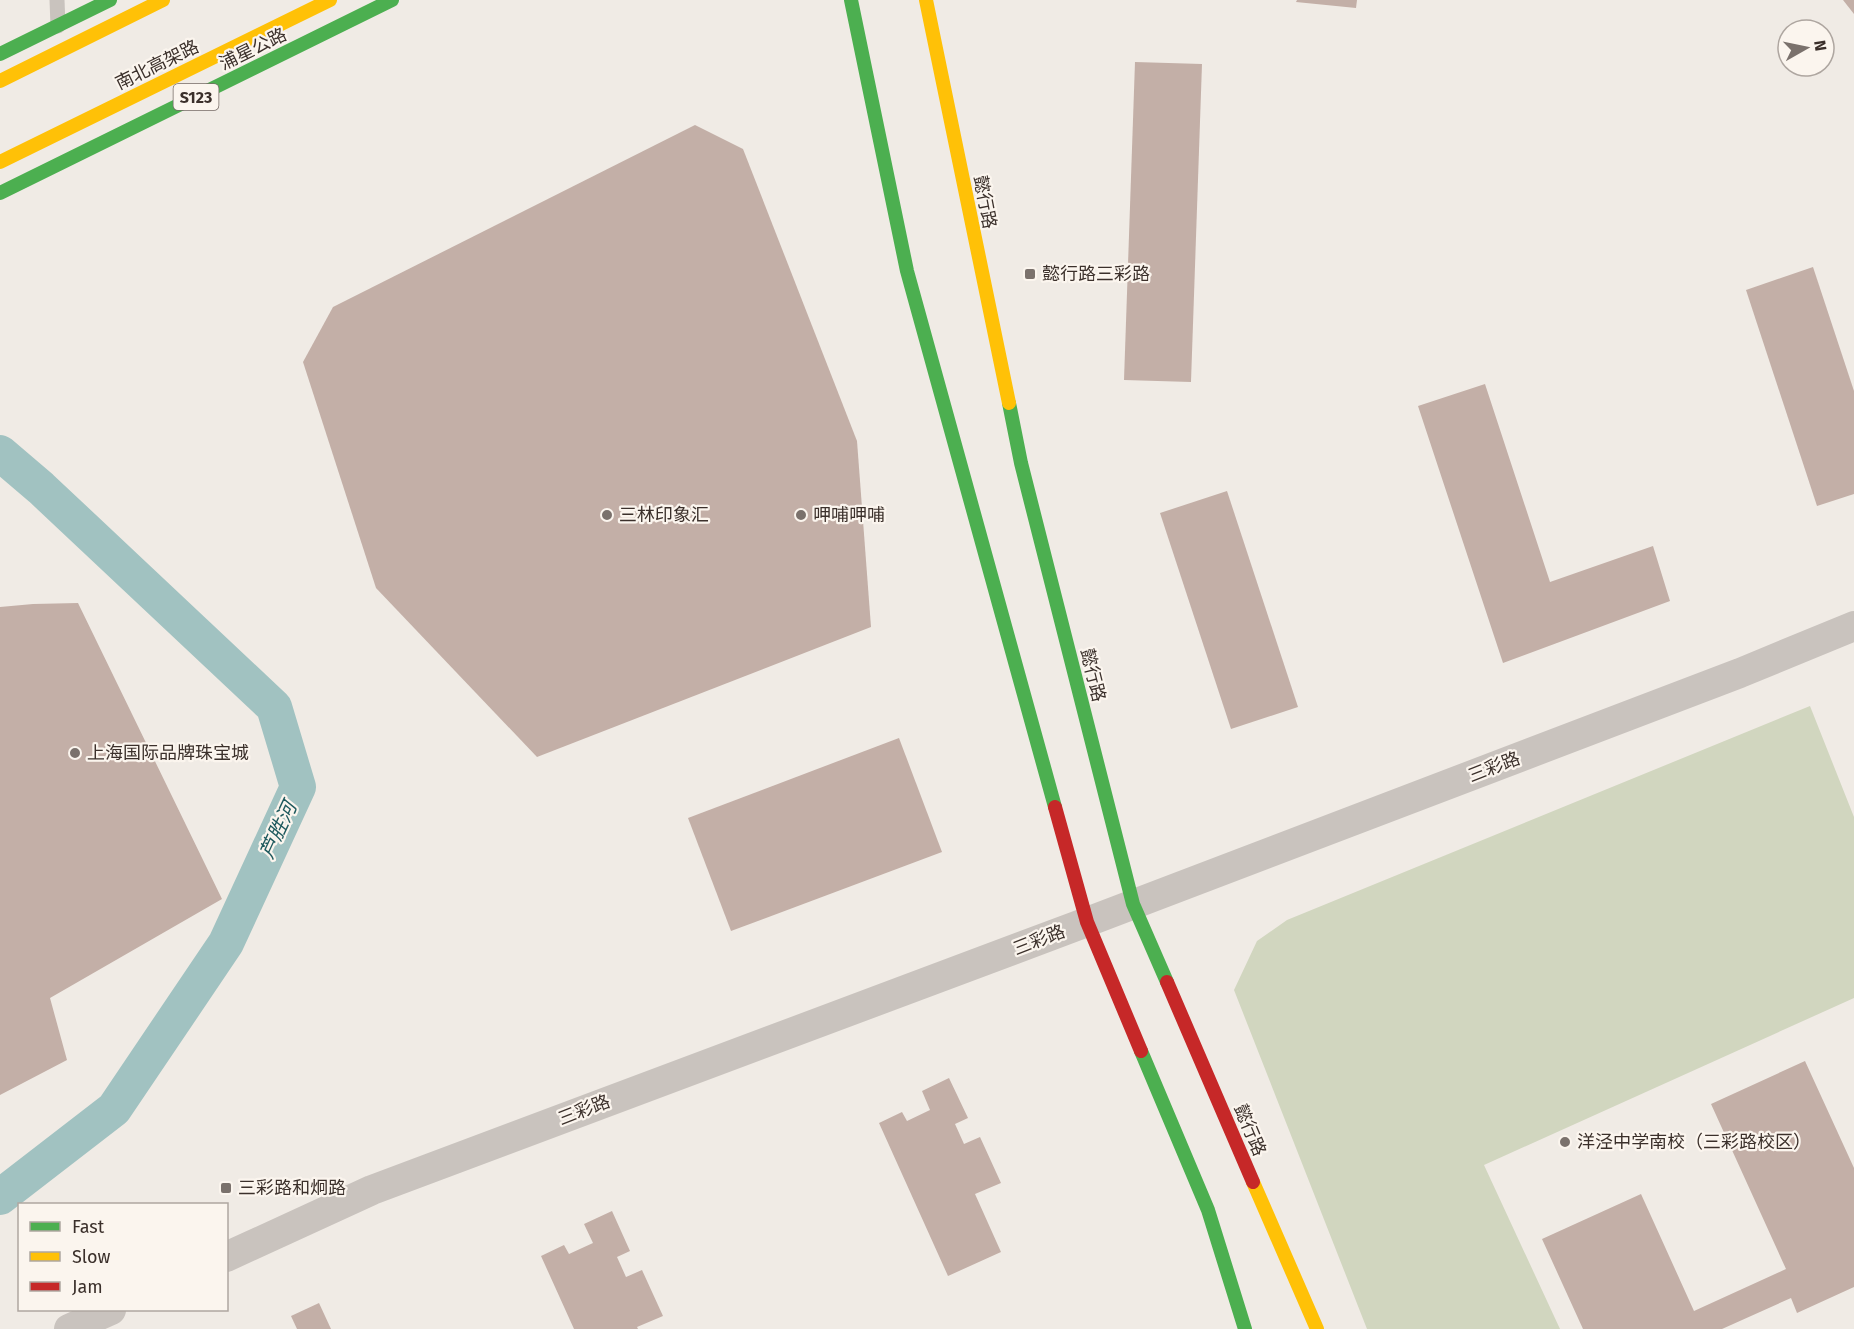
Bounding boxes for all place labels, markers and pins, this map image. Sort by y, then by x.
place label: 懿行路三彩路 [1042,263,1150,285]
marker: 懿行路三彩路 [1023,267,1037,281]
place label: 三林印象汇 [619,504,709,526]
place label: 呷哺呷哺 [813,504,885,526]
marker: 三林印象汇 [600,508,614,522]
marker: 呷哺呷哺 [794,508,808,522]
place label: 上海国际品牌珠宝城 [87,742,249,764]
marker: 上海国际品牌珠宝城 [68,746,82,760]
place label: 洋泾中学南校（三彩路校区） [1577,1131,1811,1153]
marker: 洋泾中学南校（三彩路校区） [1558,1135,1572,1149]
place label: 三彩路和炯路 [238,1177,346,1199]
marker: 三彩路和炯路 [219,1181,233,1195]

